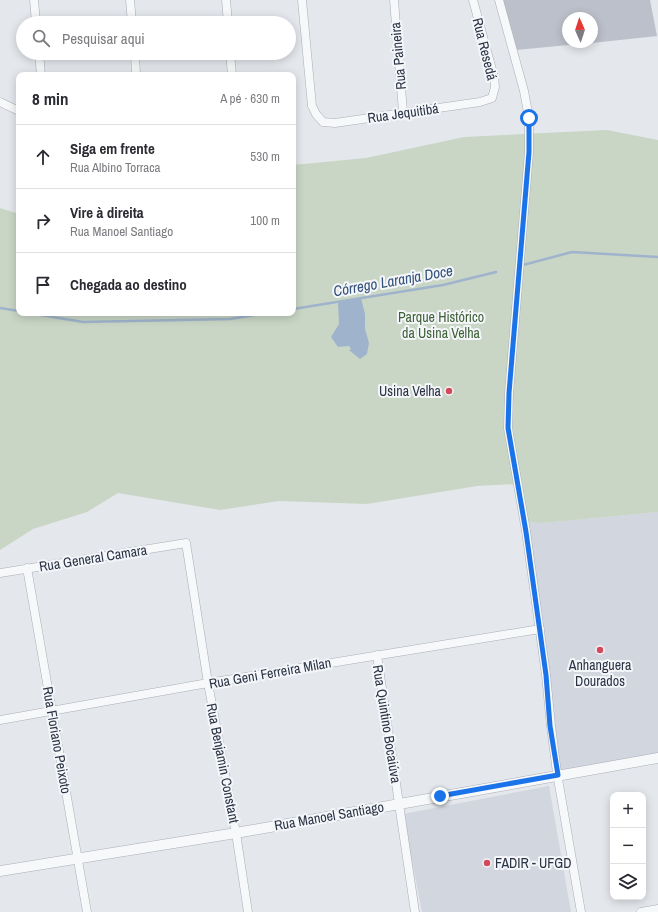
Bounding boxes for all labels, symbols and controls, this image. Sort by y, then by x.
north arrow [562,12,598,48]
search box [16,16,296,60]
street label: Rua Resedá [469,16,502,83]
street label: Rua Paineira [386,21,410,90]
icon: search [30,27,52,49]
text: Pesquisar aqui [62,28,145,49]
text: 8 min [32,87,68,110]
text: A pé · 630 m [220,90,280,107]
street label: Rua Jequitibá [366,99,440,127]
route start [520,109,538,127]
text: Siga em frente [70,138,155,159]
icon: ahead [32,146,54,168]
text: 530 m [250,148,280,165]
text: Rua Albino Torraca [70,159,160,176]
text: Vire à direita [70,202,144,223]
icon: right [32,210,54,232]
text: 100 m [250,212,280,229]
text: Rua Manoel Santiago [70,223,173,240]
water label: Córrego Laranja Doce [332,260,454,301]
icon: arrive [32,274,54,296]
text: Chegada ao destino [70,274,187,295]
park label: Parque Histórico da Usina Velha [398,308,484,342]
place label: Usina Velha [379,382,442,400]
marker: Usina Velha [444,386,454,396]
street label: Rua General Camara [38,540,149,575]
marker: Anhanguera Dourados [595,645,605,655]
street label: Rua Geni Ferreira Milan [207,653,333,693]
place label: Anhanguera Dourados [568,656,632,690]
street label: Rua Quintino Bocaiúva [369,664,405,785]
street label: Rua Floriano Peixoto [39,685,75,795]
street label: Rua Benjamin Constant [203,701,243,825]
route end [431,787,449,805]
map controls [610,792,646,900]
button: + [610,792,646,828]
street label: Rua Manoel Santiago [273,797,385,835]
button: − [610,828,646,864]
place label: FADIR - UFGD [495,854,572,872]
marker: FADIR - UFGD [482,858,492,868]
button: layers [610,864,646,900]

